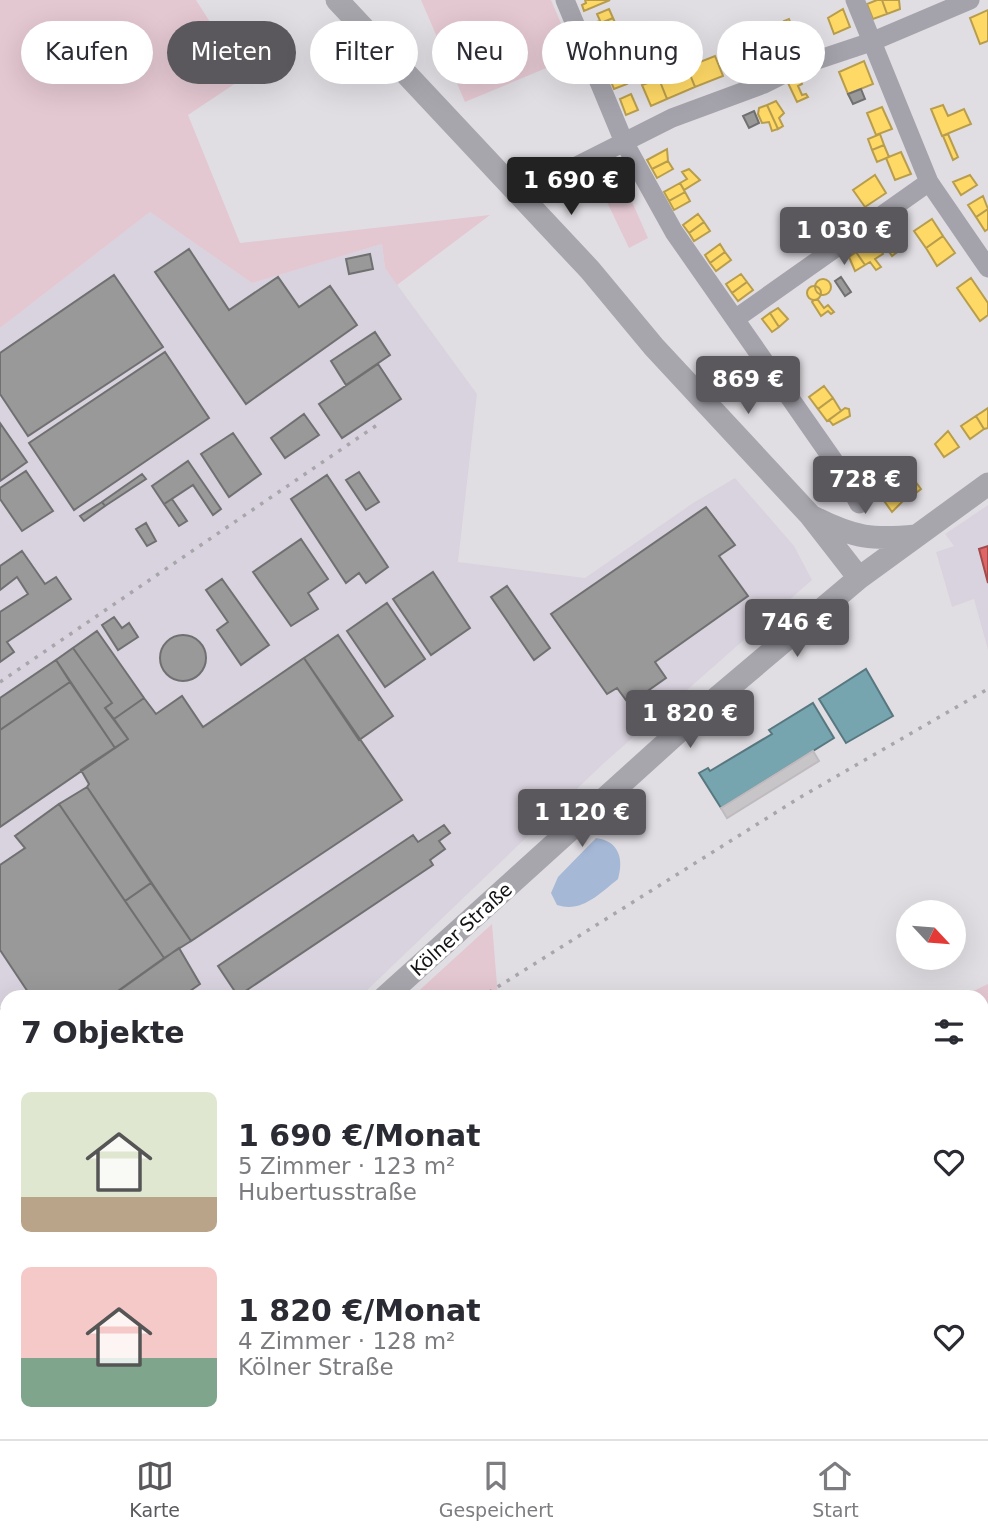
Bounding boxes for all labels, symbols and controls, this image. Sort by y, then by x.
chip: Kaufen [21,21,153,84]
chip: Mieten [167,21,296,84]
chip: Filter [310,21,418,84]
chip: Neu [432,21,528,84]
chip: Wohnung [542,21,703,84]
chip: Haus [717,21,825,84]
pin: 1 690 € [506,158,636,217]
text: 1 690 € [523,167,619,193]
pin: 1 030 € [779,208,909,267]
text: 1 030 € [796,217,892,243]
pin: 869 € [699,356,797,416]
text: 869 € [712,366,784,392]
pin: 728 € [816,456,914,516]
text: 728 € [829,466,901,492]
pin: 746 € [748,600,846,659]
text: 746 € [761,609,833,635]
pin: 1 820 € [625,690,755,750]
text: 1 820 € [642,700,738,726]
pin: 1 120 € [517,790,647,849]
text: 1 120 € [534,799,630,825]
street label: Kölner Straße [406,878,516,980]
north arrow [896,900,966,970]
map controls [896,900,966,970]
icon: filters [930,1013,968,1051]
text: 7 Objekte [21,1015,185,1050]
text: 1 690 €/Monat [238,1118,481,1153]
icon: home [77,1120,161,1204]
icon: heart [930,1143,968,1181]
text: 5 Zimmer · 123 m² [238,1153,455,1179]
text: Hubertusstraße [238,1179,417,1205]
text: 1 820 €/Monat [238,1293,481,1328]
icon: home [77,1295,161,1379]
icon: heart [930,1318,968,1356]
text: 4 Zimmer · 128 m² [238,1328,455,1354]
text: Kölner Straße [238,1354,394,1380]
tab: Karte [129,1457,180,1521]
tab: Gespeichert [439,1457,554,1521]
tab: Start [812,1457,859,1521]

